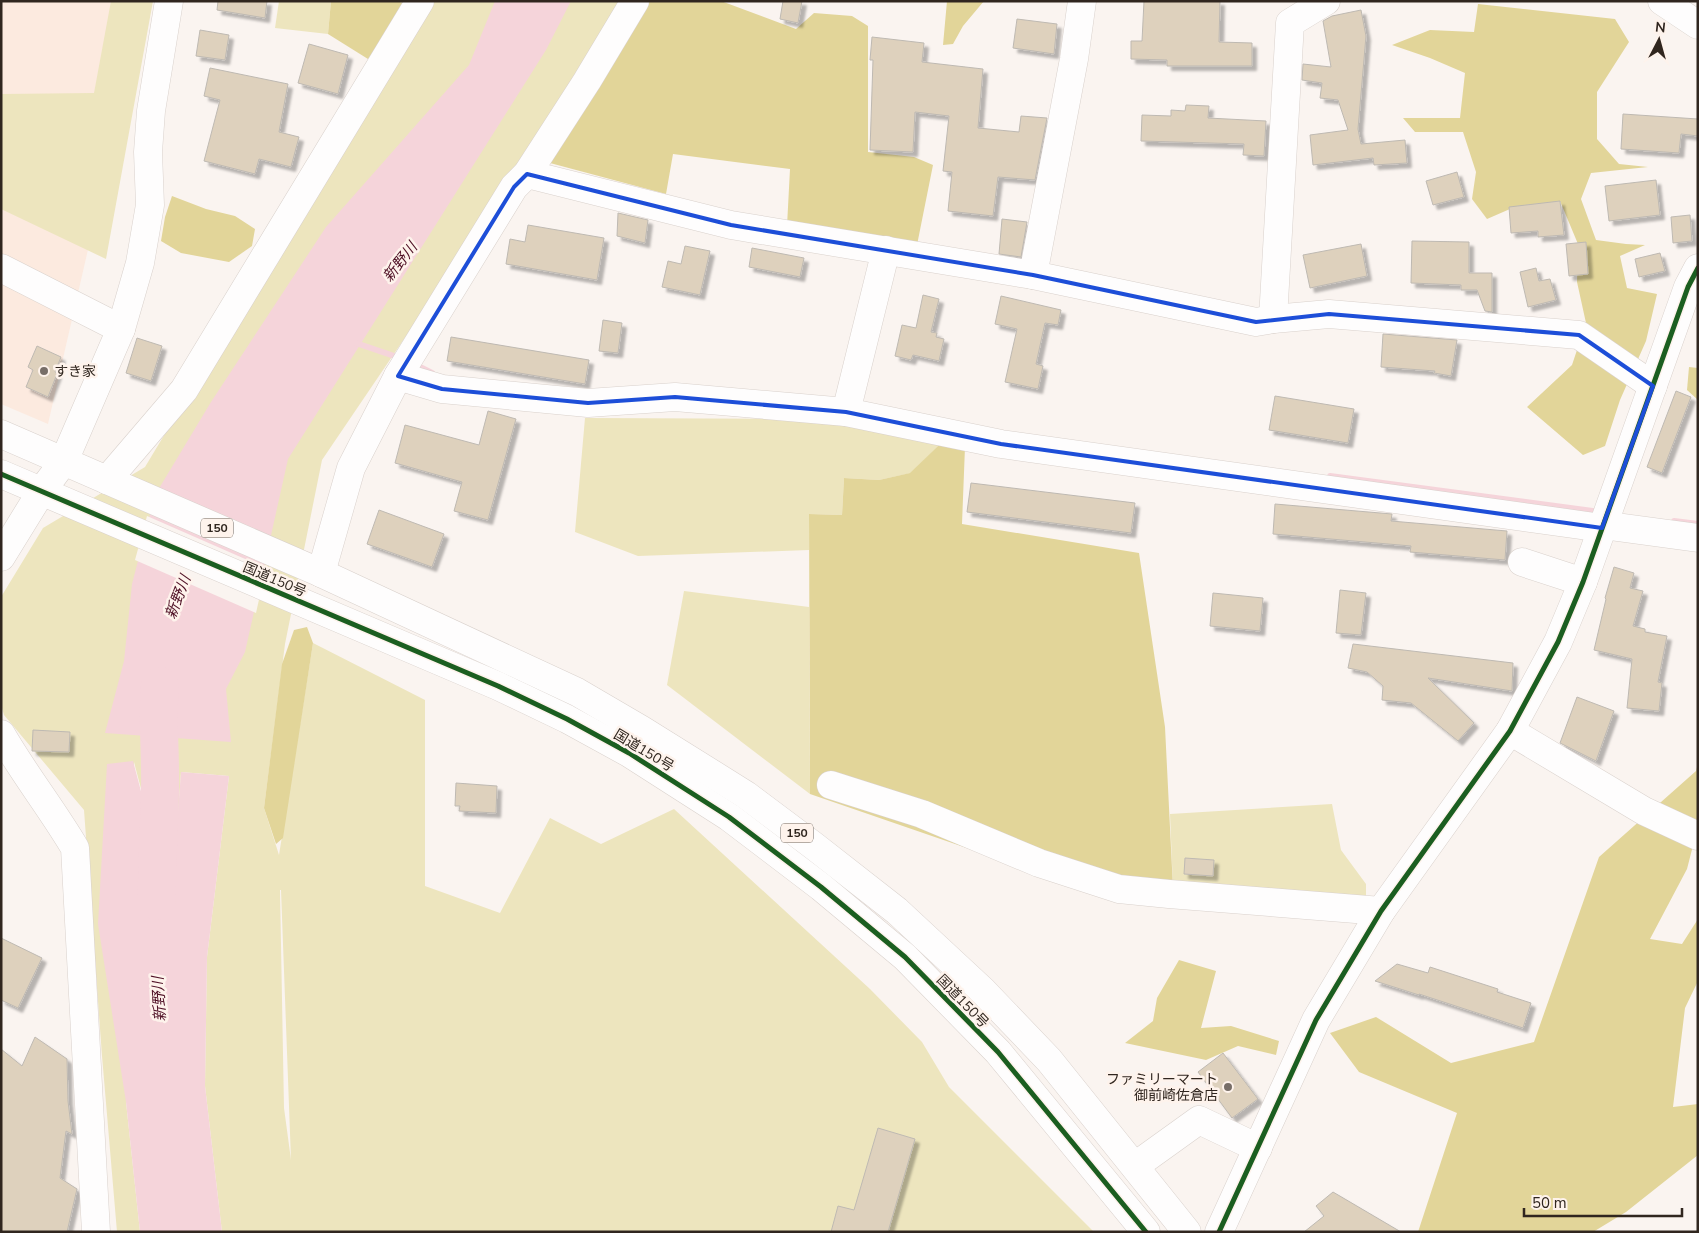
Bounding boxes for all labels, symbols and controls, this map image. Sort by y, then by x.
north arrow [1634,15,1684,65]
text: N [1654,18,1667,38]
water label: 新野川 [378,237,423,286]
place label: すき家 [54,362,96,381]
marker: すき家 [38,365,50,377]
road number: 150 [201,518,233,538]
street label: 国道150号 [240,558,309,601]
water label: 新野川 [161,571,196,622]
street label: 国道150号 [610,725,677,776]
road number: 150 [781,824,813,842]
street label: 国道150号 [932,971,993,1032]
water label: 新野川 [148,974,170,1022]
place label: ファミリーマート 御前崎佐倉店 [1106,1070,1218,1105]
marker: ファミリーマート 御前崎佐倉店 [1222,1081,1234,1093]
scale bar [1524,1186,1682,1218]
text: 50 m [1532,1193,1567,1213]

